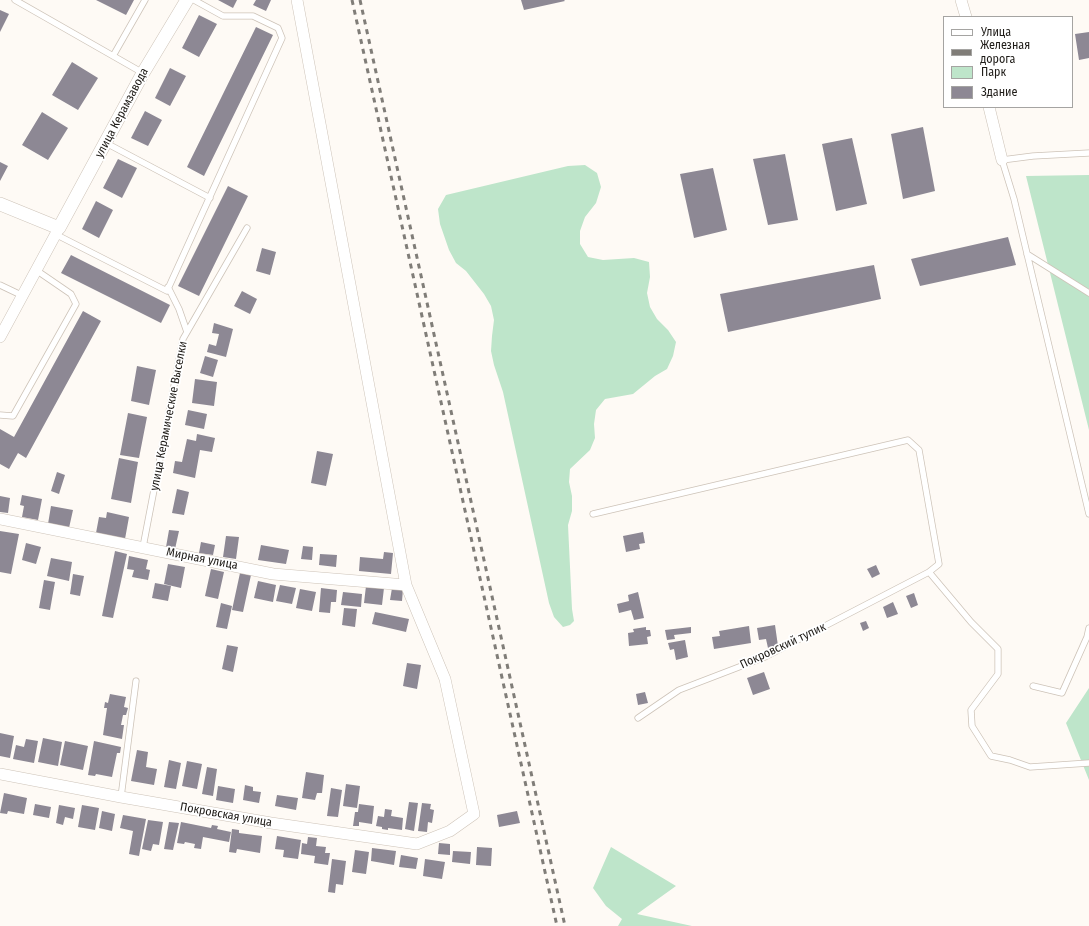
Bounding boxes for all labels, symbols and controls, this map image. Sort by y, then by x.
legend [943,16,1073,108]
text: Улица [981,25,1011,39]
text: Железная дорога [980,38,1030,66]
text: Парк [981,65,1006,79]
street label: улица Керамзавода [92,66,152,160]
text: Здание [981,85,1017,99]
street label: улица Керамические Выселки [147,340,191,492]
street label: Мирная улица [165,545,239,573]
street label: Покровский тупик [738,620,828,672]
street label: Покровская улица [179,800,273,830]

